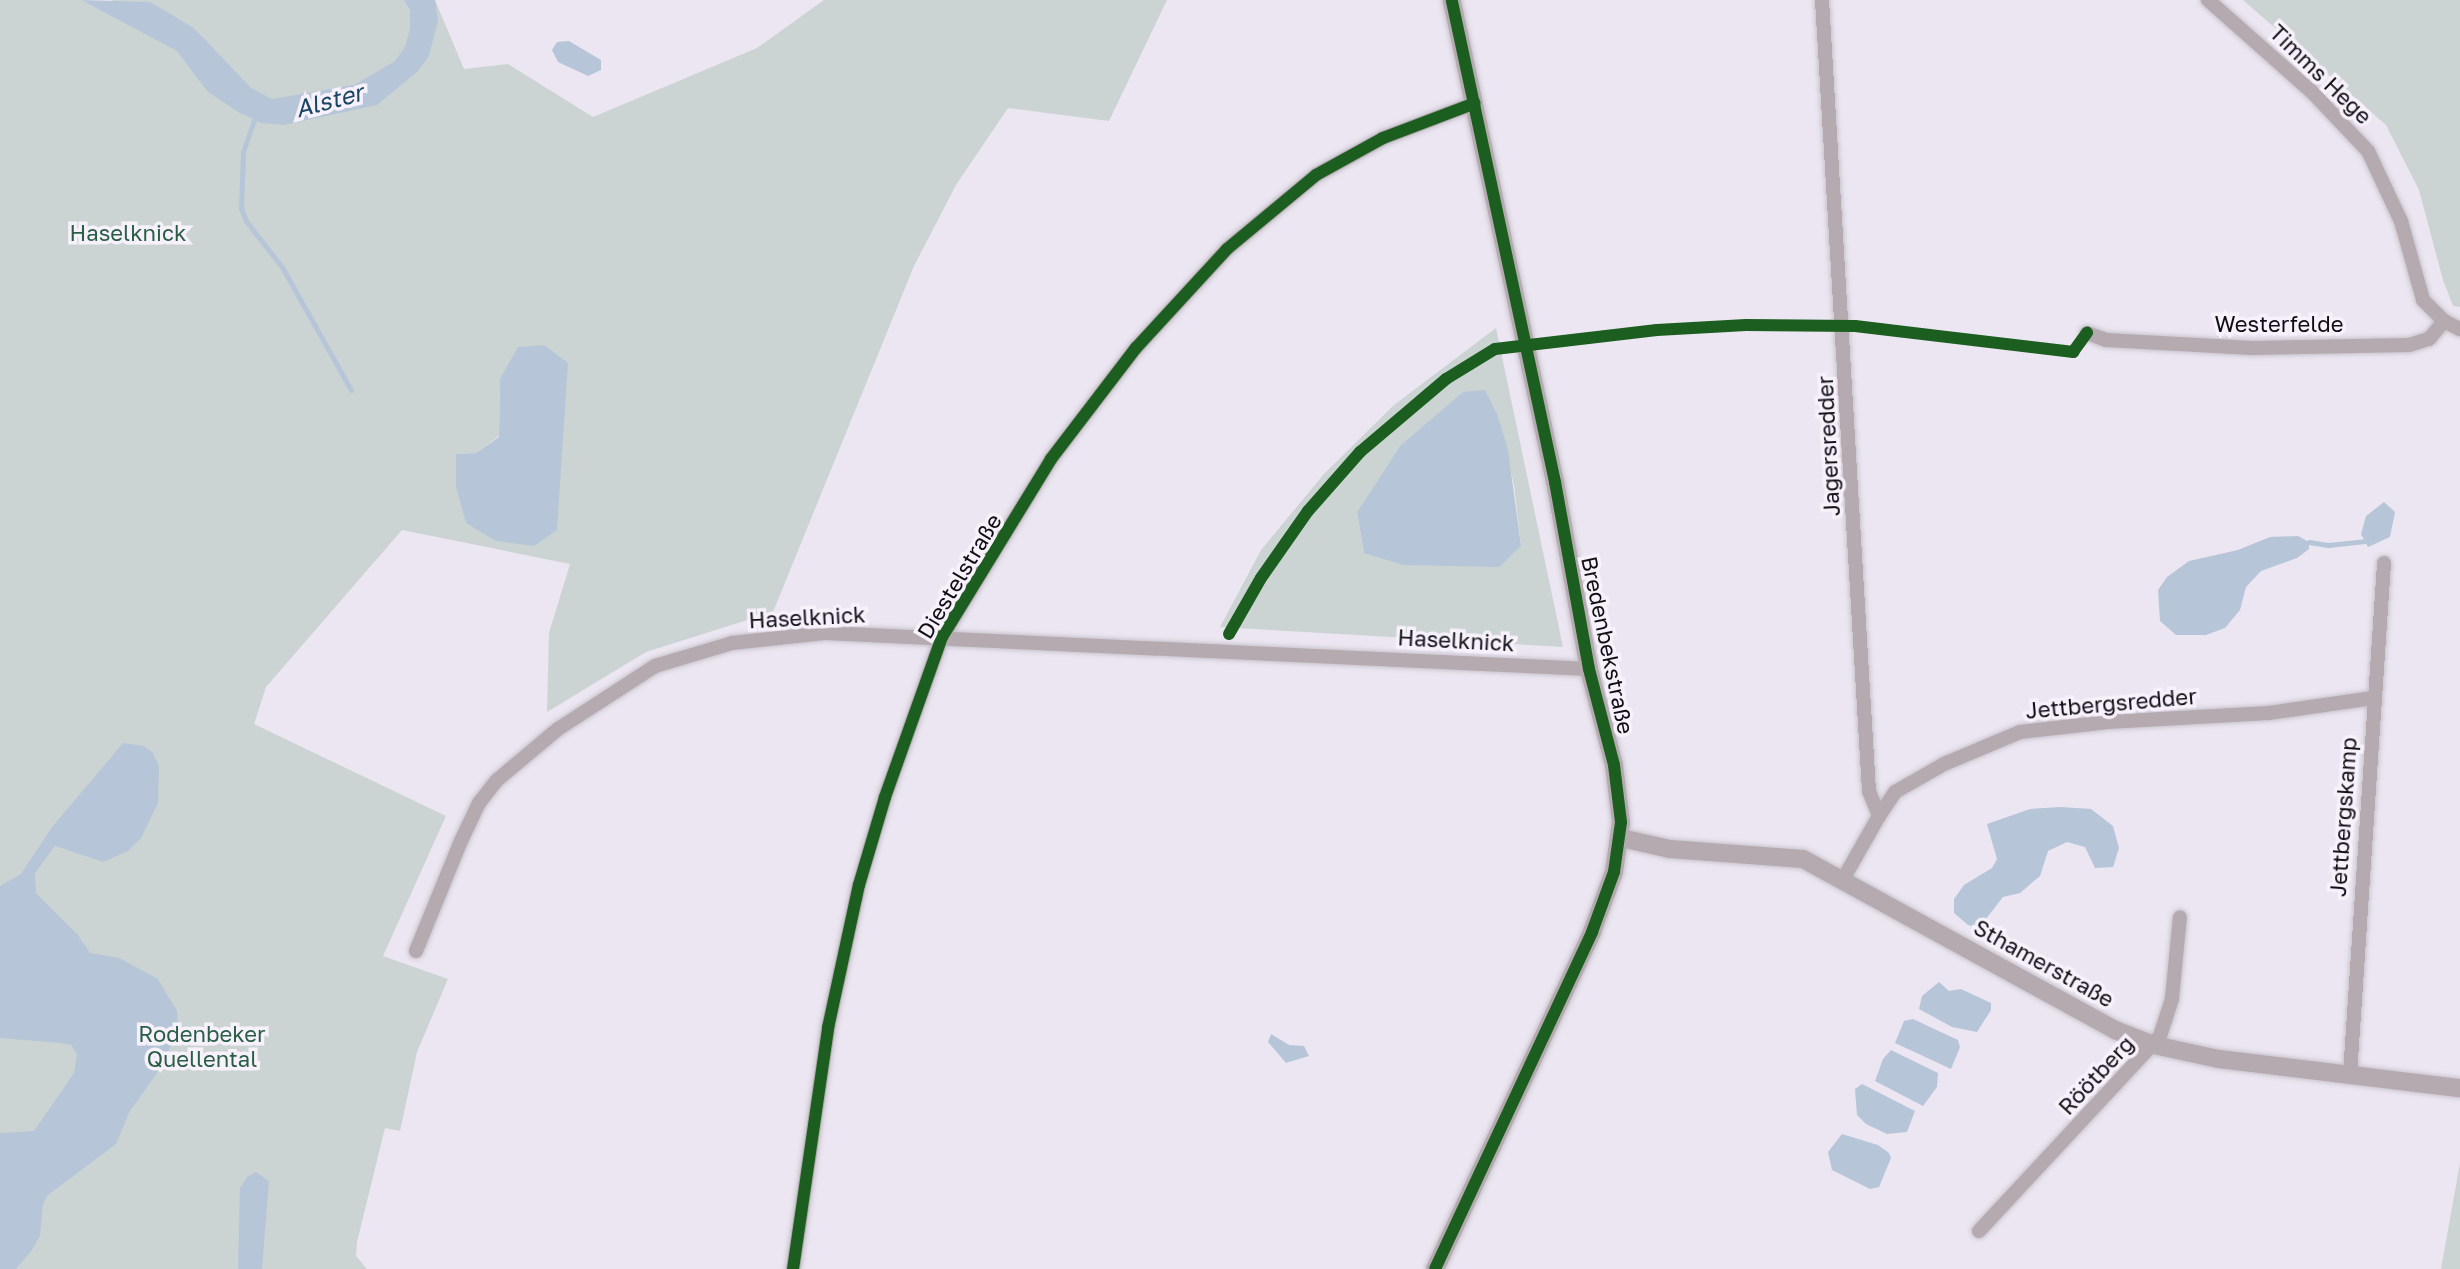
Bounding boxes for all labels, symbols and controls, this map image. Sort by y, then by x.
street label: Timms Hege [2265,19,2377,129]
water label: Alster [292,77,366,123]
park label: Haselknick [70,220,186,246]
street label: Westerfelde [2215,311,2343,337]
street label: Jagersredder [1811,375,1845,517]
street label: Diestelstraße [911,509,1007,643]
street label: Bredenbekstraße [1576,554,1640,736]
street label: Haselknick [748,601,866,633]
street label: Haselknick [1397,624,1515,656]
street label: Jettbergsredder [2024,682,2198,724]
street label: Jettbergskamp [2324,736,2362,898]
street label: Sthamerstraße [1969,914,2119,1012]
park label: Rodenbeker Quellental [138,1020,266,1072]
street label: Röötberg [2053,1030,2139,1120]

